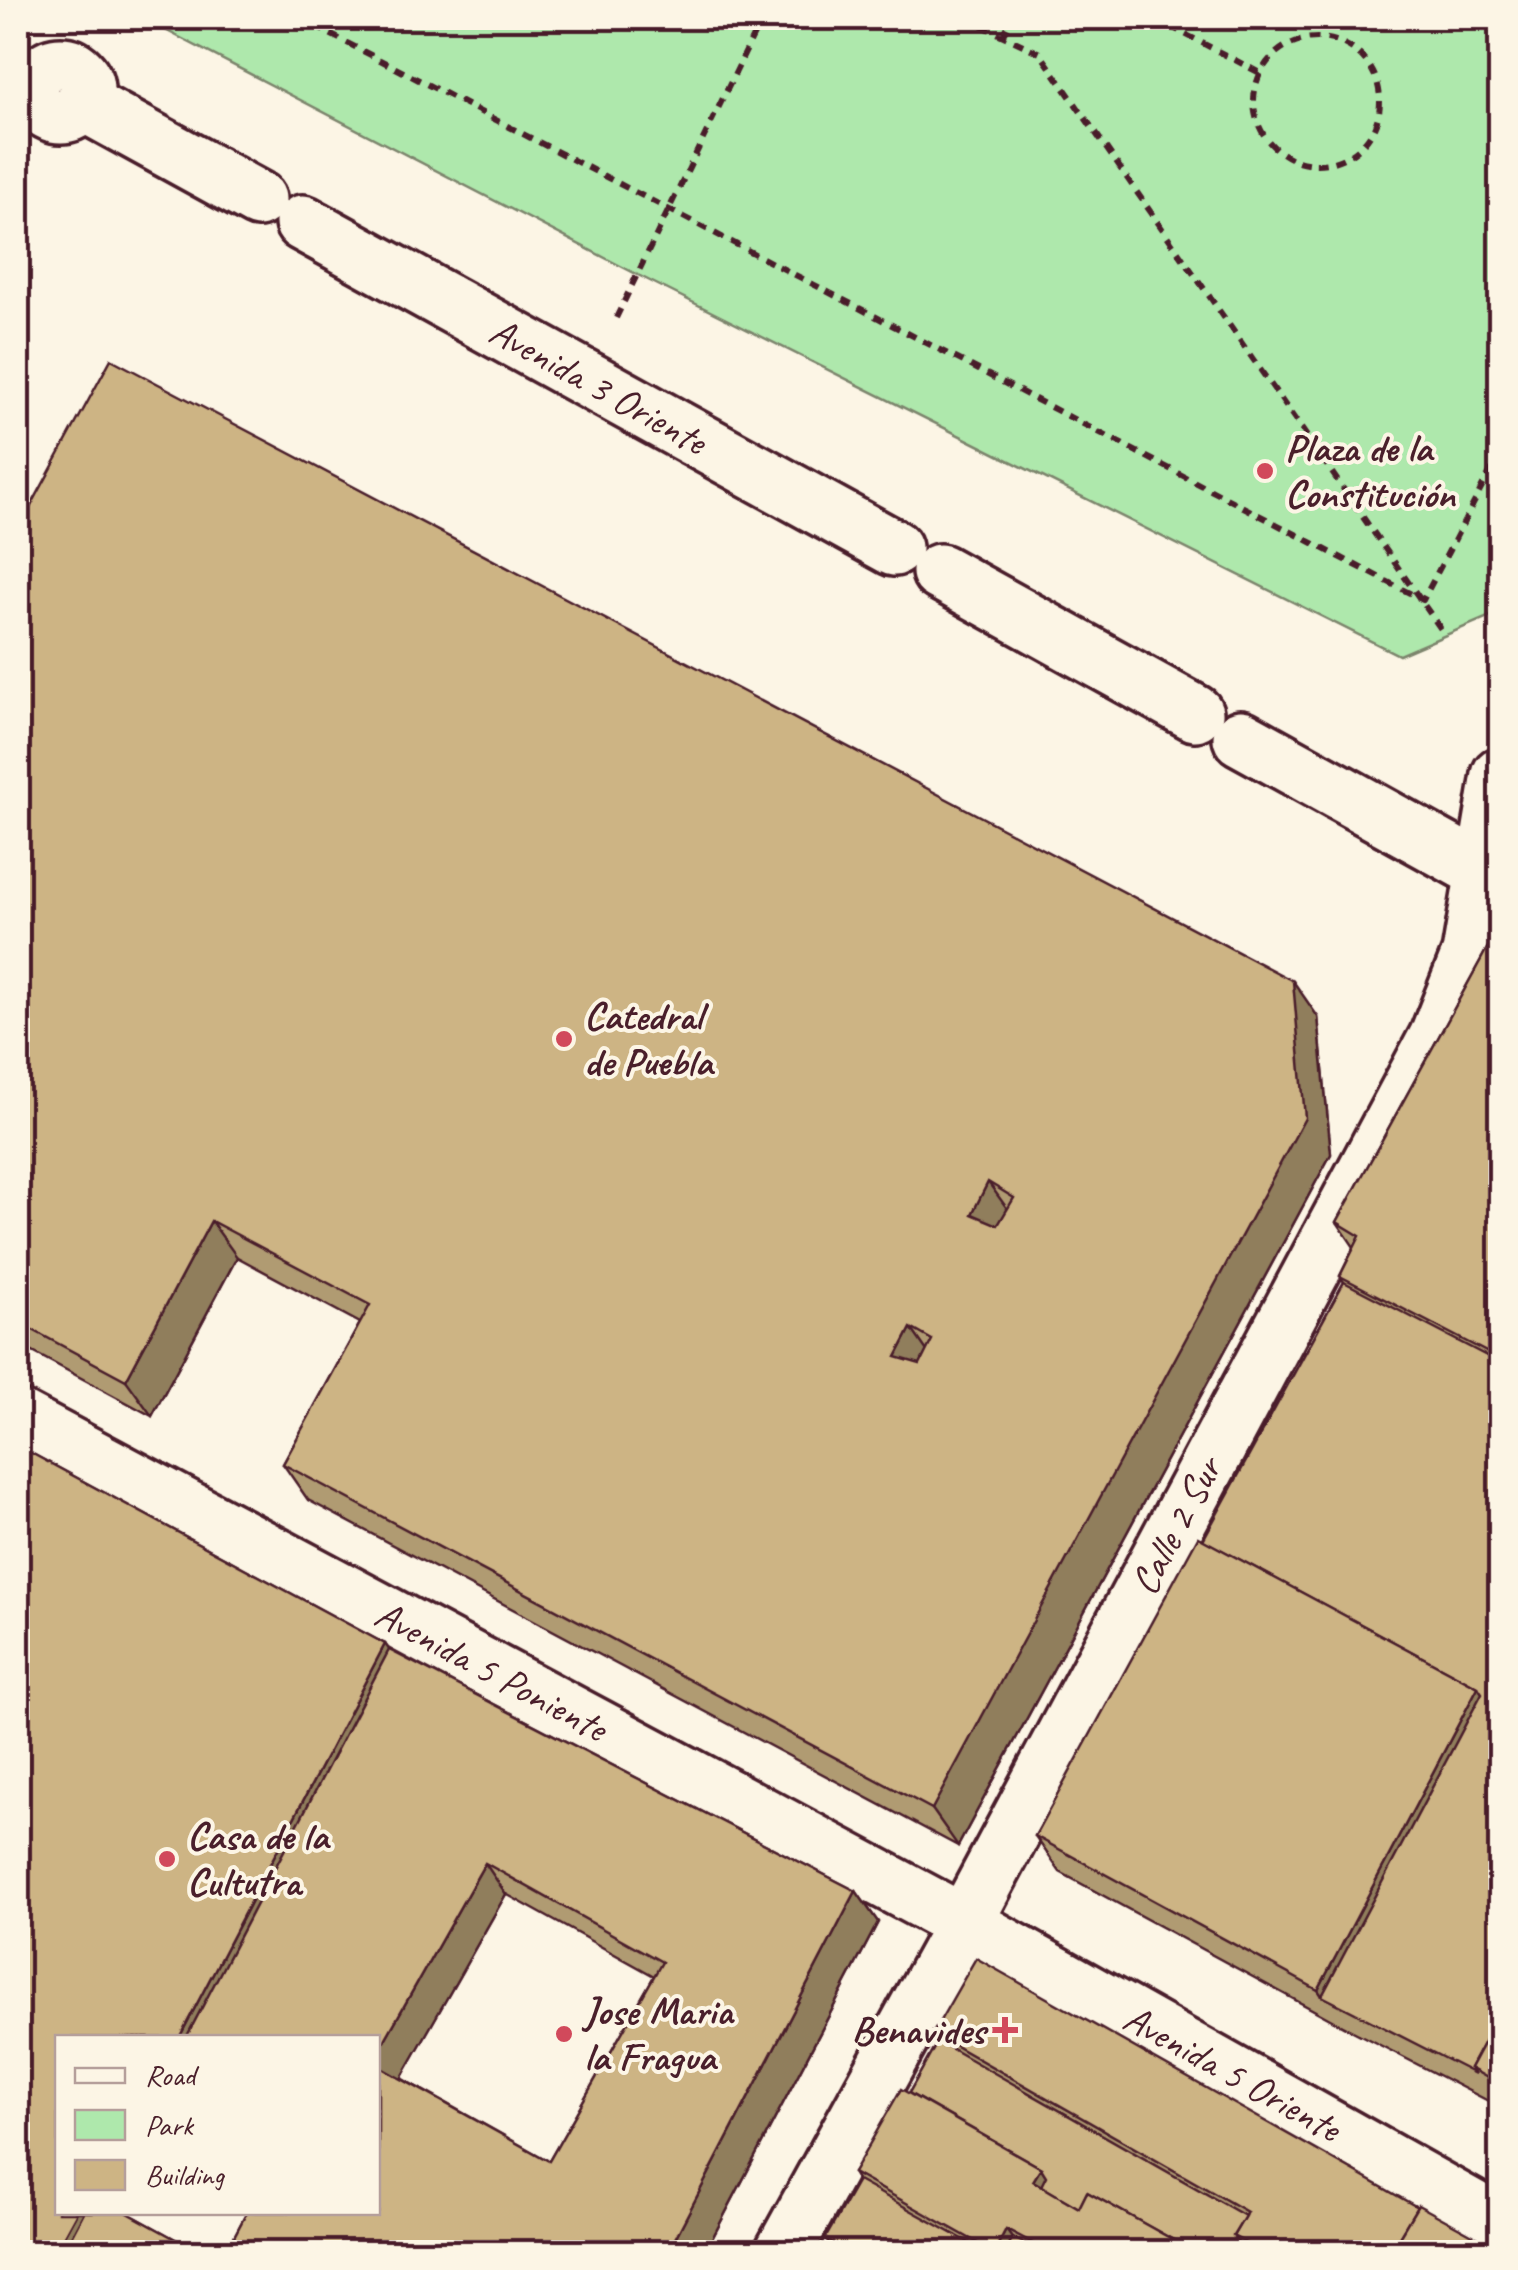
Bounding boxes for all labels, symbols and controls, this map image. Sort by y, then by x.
street label: Avenida 3 Oriente [481,306,718,468]
place label: Plaza de la Constitución [1285,423,1456,519]
marker: Plaza de la Constitución [1254,460,1276,482]
place label: Catedral de Puebla [584,991,715,1087]
marker: Catedral de Puebla [553,1028,575,1050]
street label: Calle 2 Sur [1119,1446,1235,1603]
street label: Avenida 5 Poniente [367,1589,618,1754]
place label: Casa de la Cultutra [187,1811,331,1907]
marker: Casa de la Cultutra [156,1848,178,1870]
place label: Jose Maria la Fragua [581,1986,735,2082]
street label: Avenida 5 Oriente [1115,1993,1352,2155]
place label: Benavides [851,2005,989,2055]
marker: Benavides [994,2019,1016,2041]
marker: Jose Maria la Fragua [553,2023,575,2045]
legend [55,2035,380,2215]
text: Road [145,2056,199,2094]
text: Park [145,2106,195,2144]
text: Building [145,2156,225,2194]

